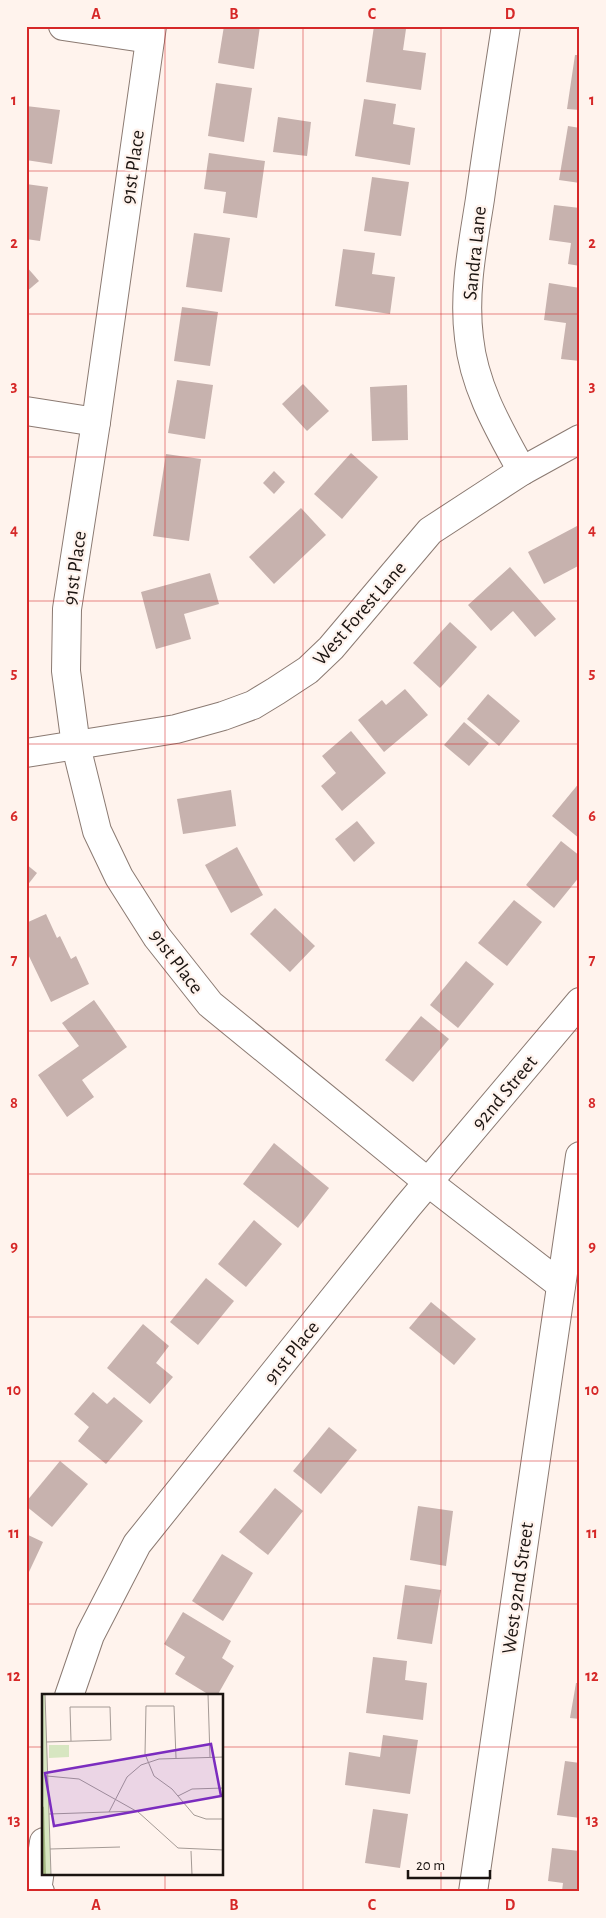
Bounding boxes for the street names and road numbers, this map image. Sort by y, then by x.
street label: 91st Place [118,129,148,206]
street label: Sandra Lane [460,205,490,301]
street label: 91st Place [60,530,90,607]
street label: West Forest Lane [309,558,410,669]
street label: 91st Place [146,926,207,998]
street label: 92nd Street [468,1051,542,1133]
street label: 91st Place [260,1317,323,1388]
street label: West 92nd Street [499,1520,537,1655]

